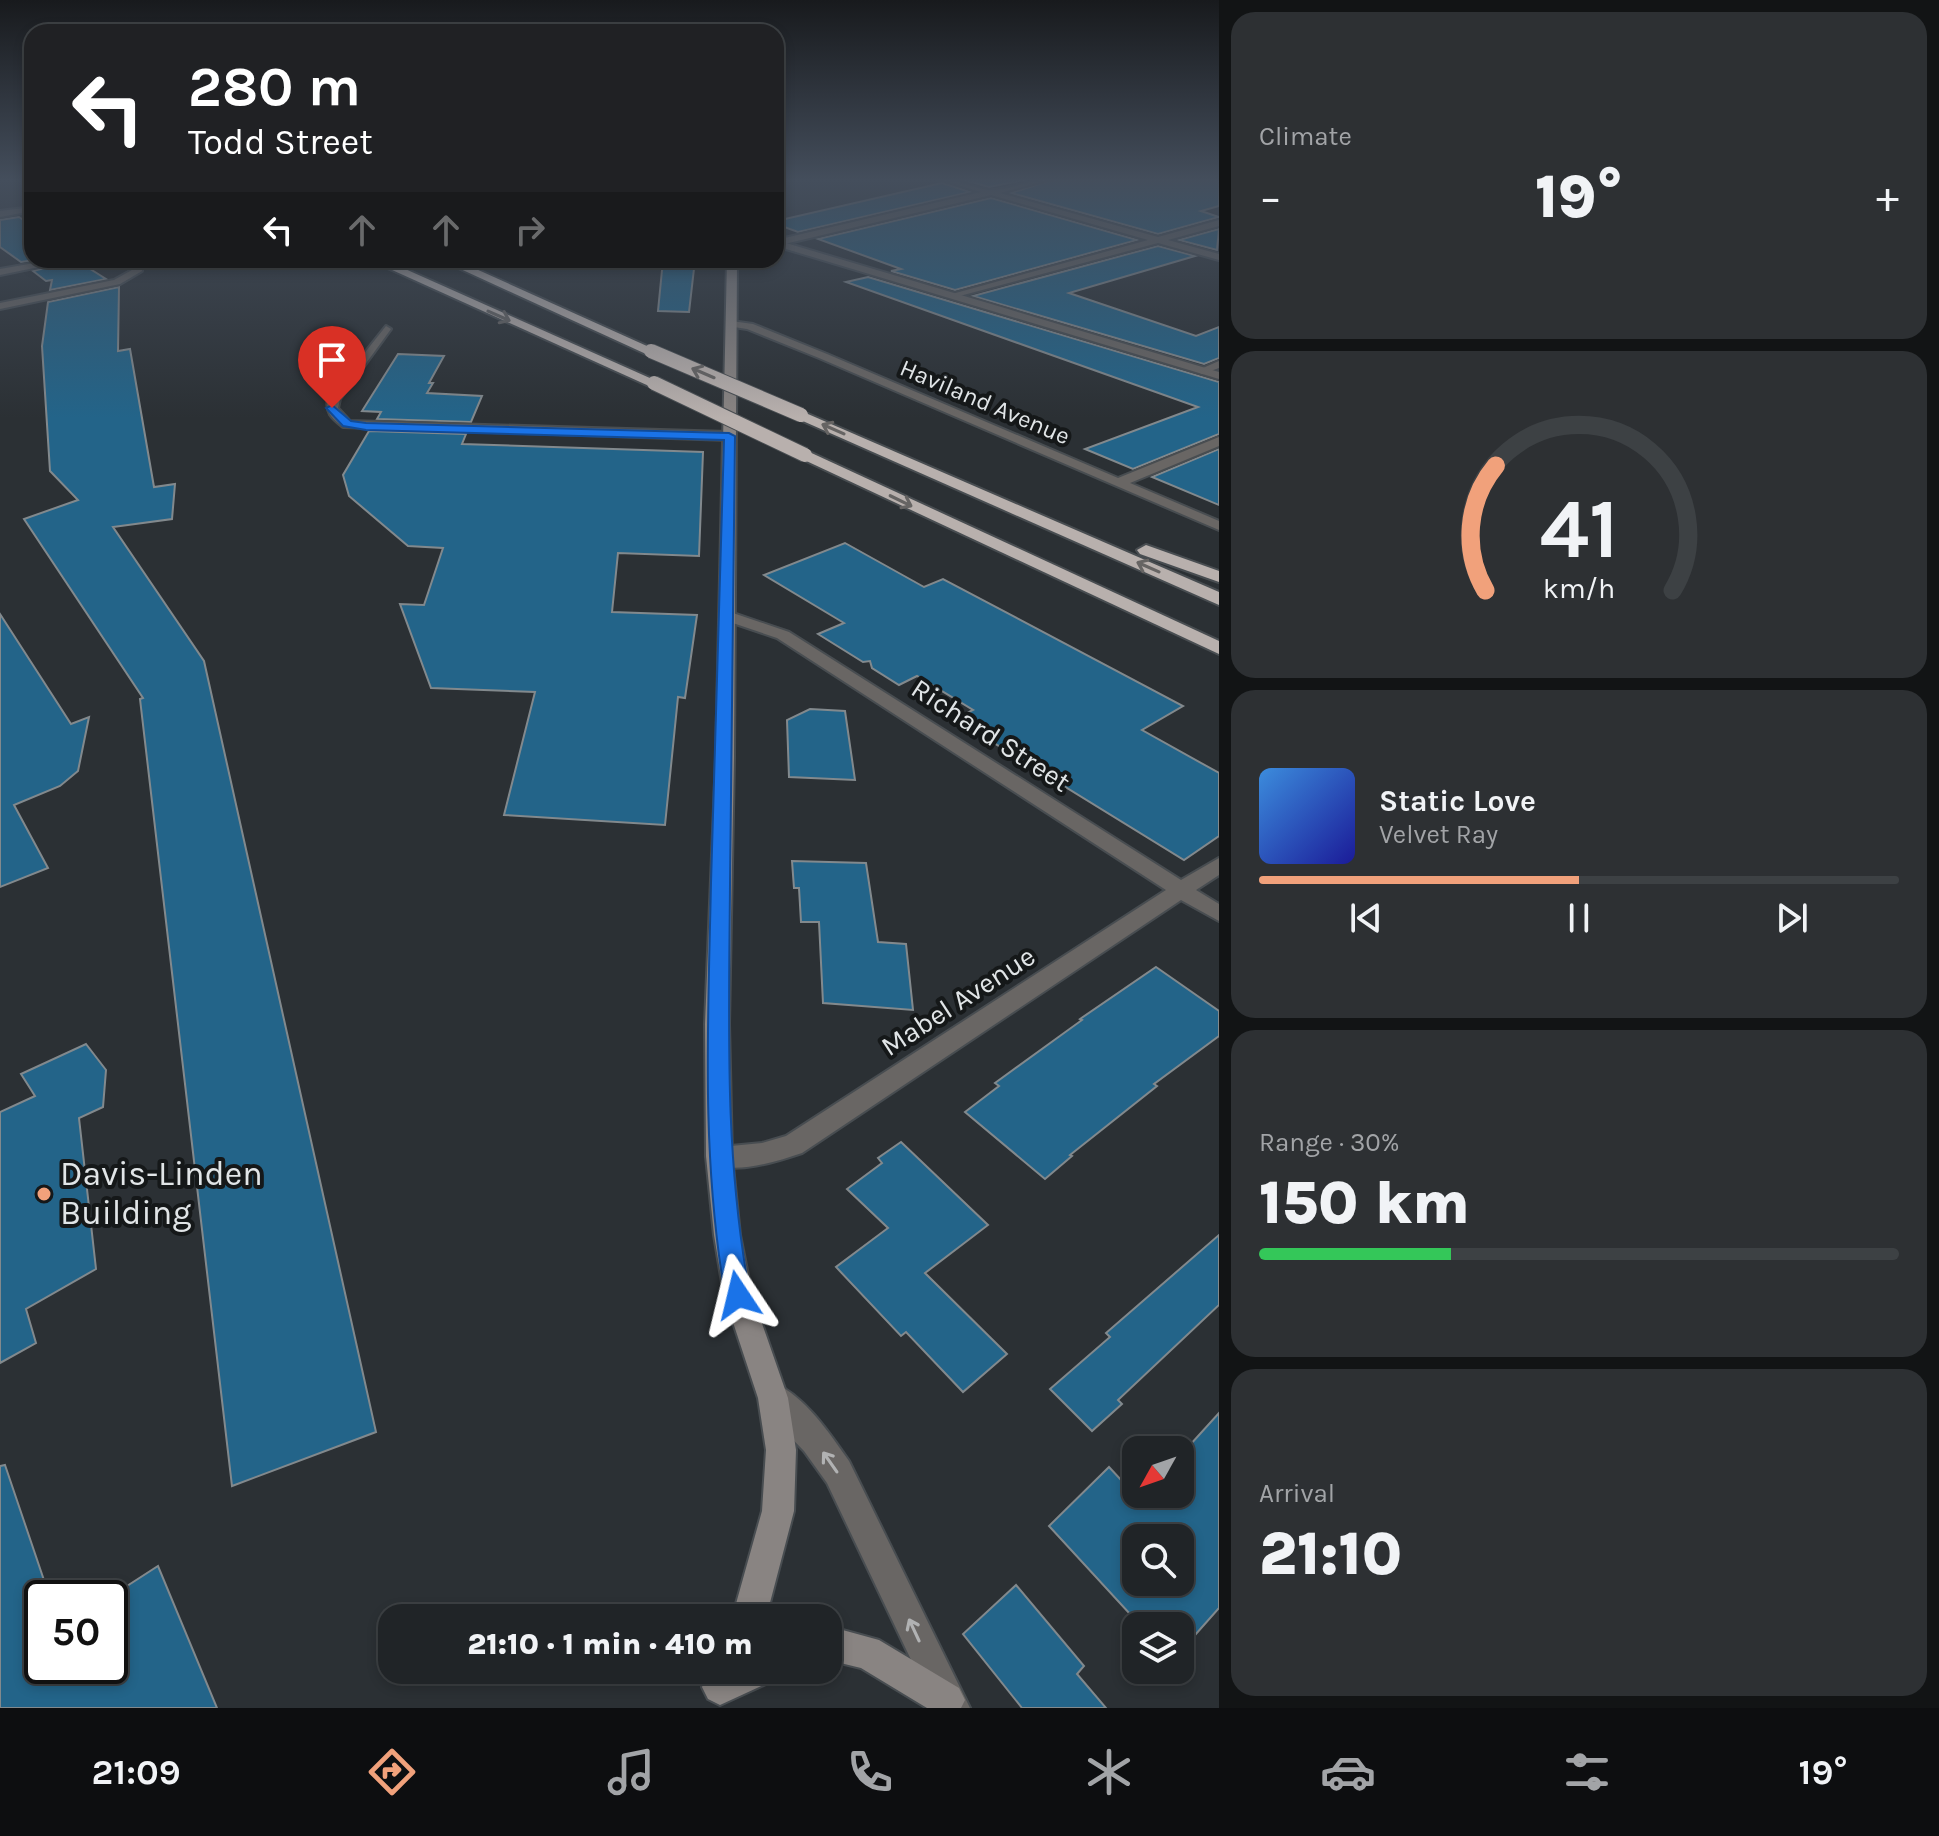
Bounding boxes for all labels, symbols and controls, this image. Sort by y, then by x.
text: 280 m [188,54,361,119]
icon: left [56,56,160,160]
text: Todd Street [188,121,373,163]
text: Climate [1259,121,1352,152]
text: 19° [1535,162,1623,232]
text: − [1259,172,1282,223]
text: + [1876,172,1899,223]
icon: left [256,208,300,252]
icon: ahead [340,208,384,252]
icon: ahead [424,208,468,252]
icon: right [508,208,552,252]
one-way arrow [486,309,511,324]
pin [298,326,366,408]
icon: arrive [310,338,354,382]
street label: Haviland Avenue [896,354,1074,450]
one-way arrow [691,365,716,380]
one-way arrow [821,421,846,436]
text: 41 [1539,480,1619,577]
one-way arrow [888,494,912,509]
one-way arrow [1136,559,1160,574]
text: km/h [1543,572,1615,605]
street label: Richard Street [905,671,1077,799]
text: Static Love [1379,783,1536,819]
text: Velvet Ray [1379,819,1498,850]
icon: previous [1344,896,1388,940]
icon: pause [1557,896,1601,940]
icon: next [1770,896,1814,940]
street label: Mabel Avenue [875,939,1041,1063]
text: Range · 30% [1259,1127,1400,1158]
place label: Davis-Linden Building [60,1154,263,1233]
text: 150 km [1259,1168,1470,1238]
marker: Davis-Linden Building [35,1185,53,1203]
position arrow [696,1253,780,1337]
north arrow [1122,1436,1194,1508]
map controls [1122,1436,1194,1684]
one-way arrow [822,1451,839,1473]
text: Arrival [1259,1478,1335,1509]
text: 21:10 [1259,1519,1402,1589]
button: search [1122,1524,1194,1596]
speed limit sign: 50 [24,1580,128,1684]
button: layers [1122,1612,1194,1684]
one-way arrow [906,1618,921,1642]
text: 21:10 · 1 min · 410 m [467,1626,753,1662]
icon: directions [364,1744,420,1800]
icon: music [603,1744,659,1800]
icon: phone [842,1744,898,1800]
icon: climate [1081,1744,1137,1800]
icon: car [1320,1744,1376,1800]
icon: filters [1559,1744,1615,1800]
text: 21:09 [92,1751,181,1793]
text: 19° [1799,1751,1847,1793]

